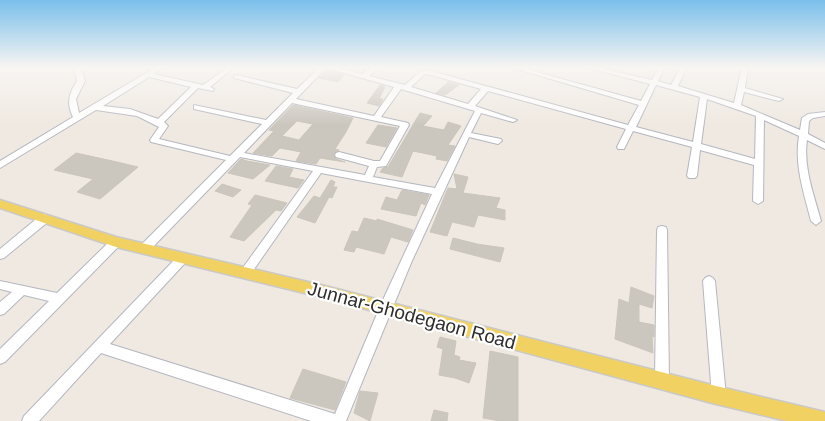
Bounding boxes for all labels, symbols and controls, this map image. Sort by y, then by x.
street label: Junnar-Ghodegaon Road [306,278,518,353]

